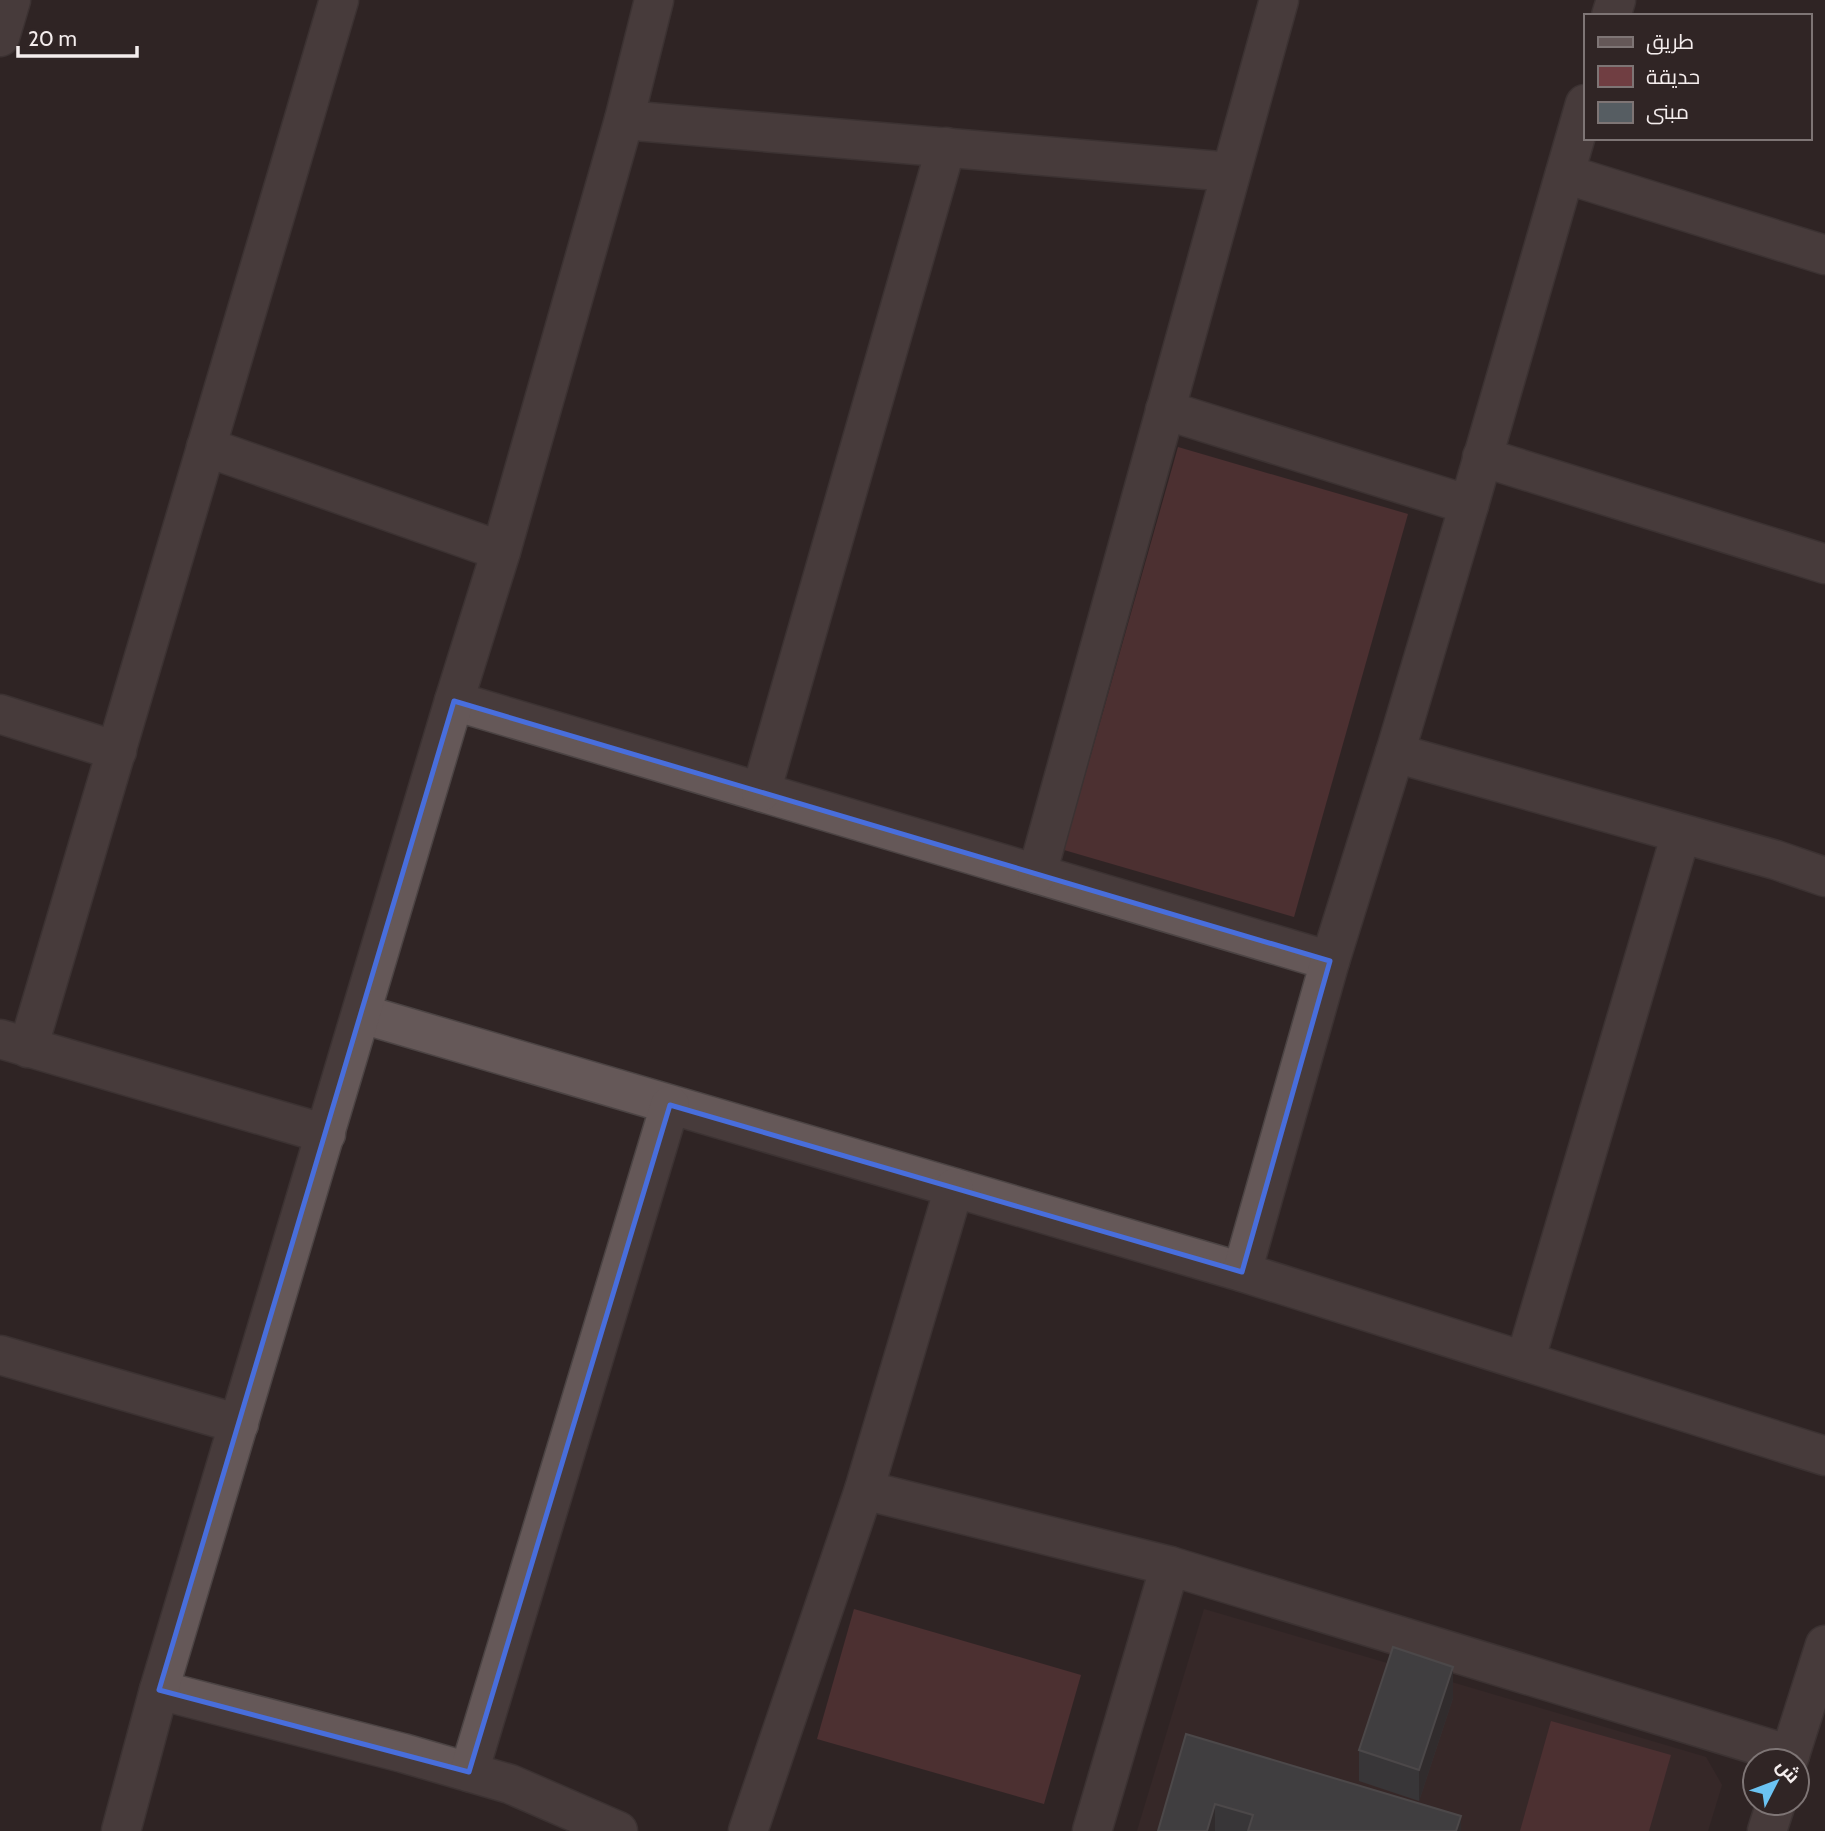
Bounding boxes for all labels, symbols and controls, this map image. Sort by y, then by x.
scale bar [18,14,136,58]
legend [1584,14,1811,140]
text: 20 m [28,26,77,51]
text: طريق [1646,29,1694,55]
text: حديقة [1646,64,1700,89]
text: مبنى [1646,99,1689,125]
north arrow [1741,1747,1811,1817]
text: ش [1772,1754,1805,1788]

